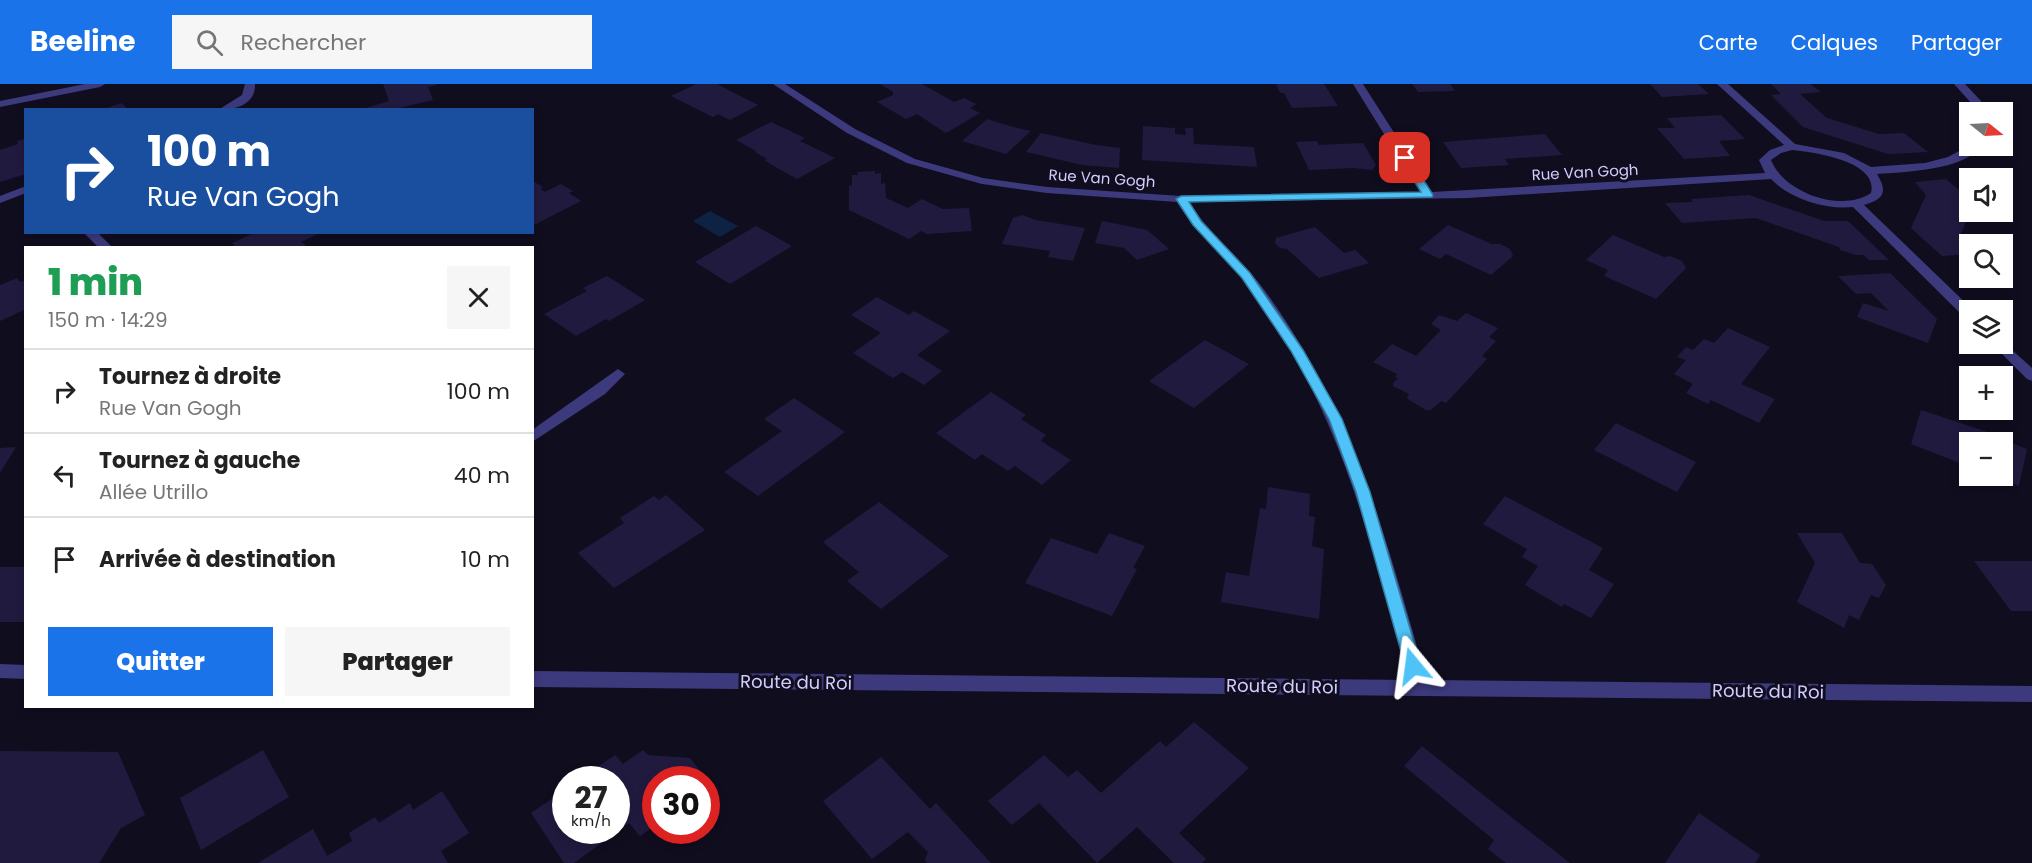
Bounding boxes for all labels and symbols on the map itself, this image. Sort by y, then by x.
north arrow [1959,102,2013,156]
pin [1379,132,1430,183]
street label: Rue Van Gogh [1531,159,1639,185]
street label: Rue Van Gogh [1048,164,1156,192]
position arrow [1381,634,1445,698]
street label: Route du Roi [740,669,852,695]
street label: Route du Roi [1226,673,1338,699]
street label: Route du Roi [1712,678,1824,704]
speed limit sign: 30 [642,766,720,844]

